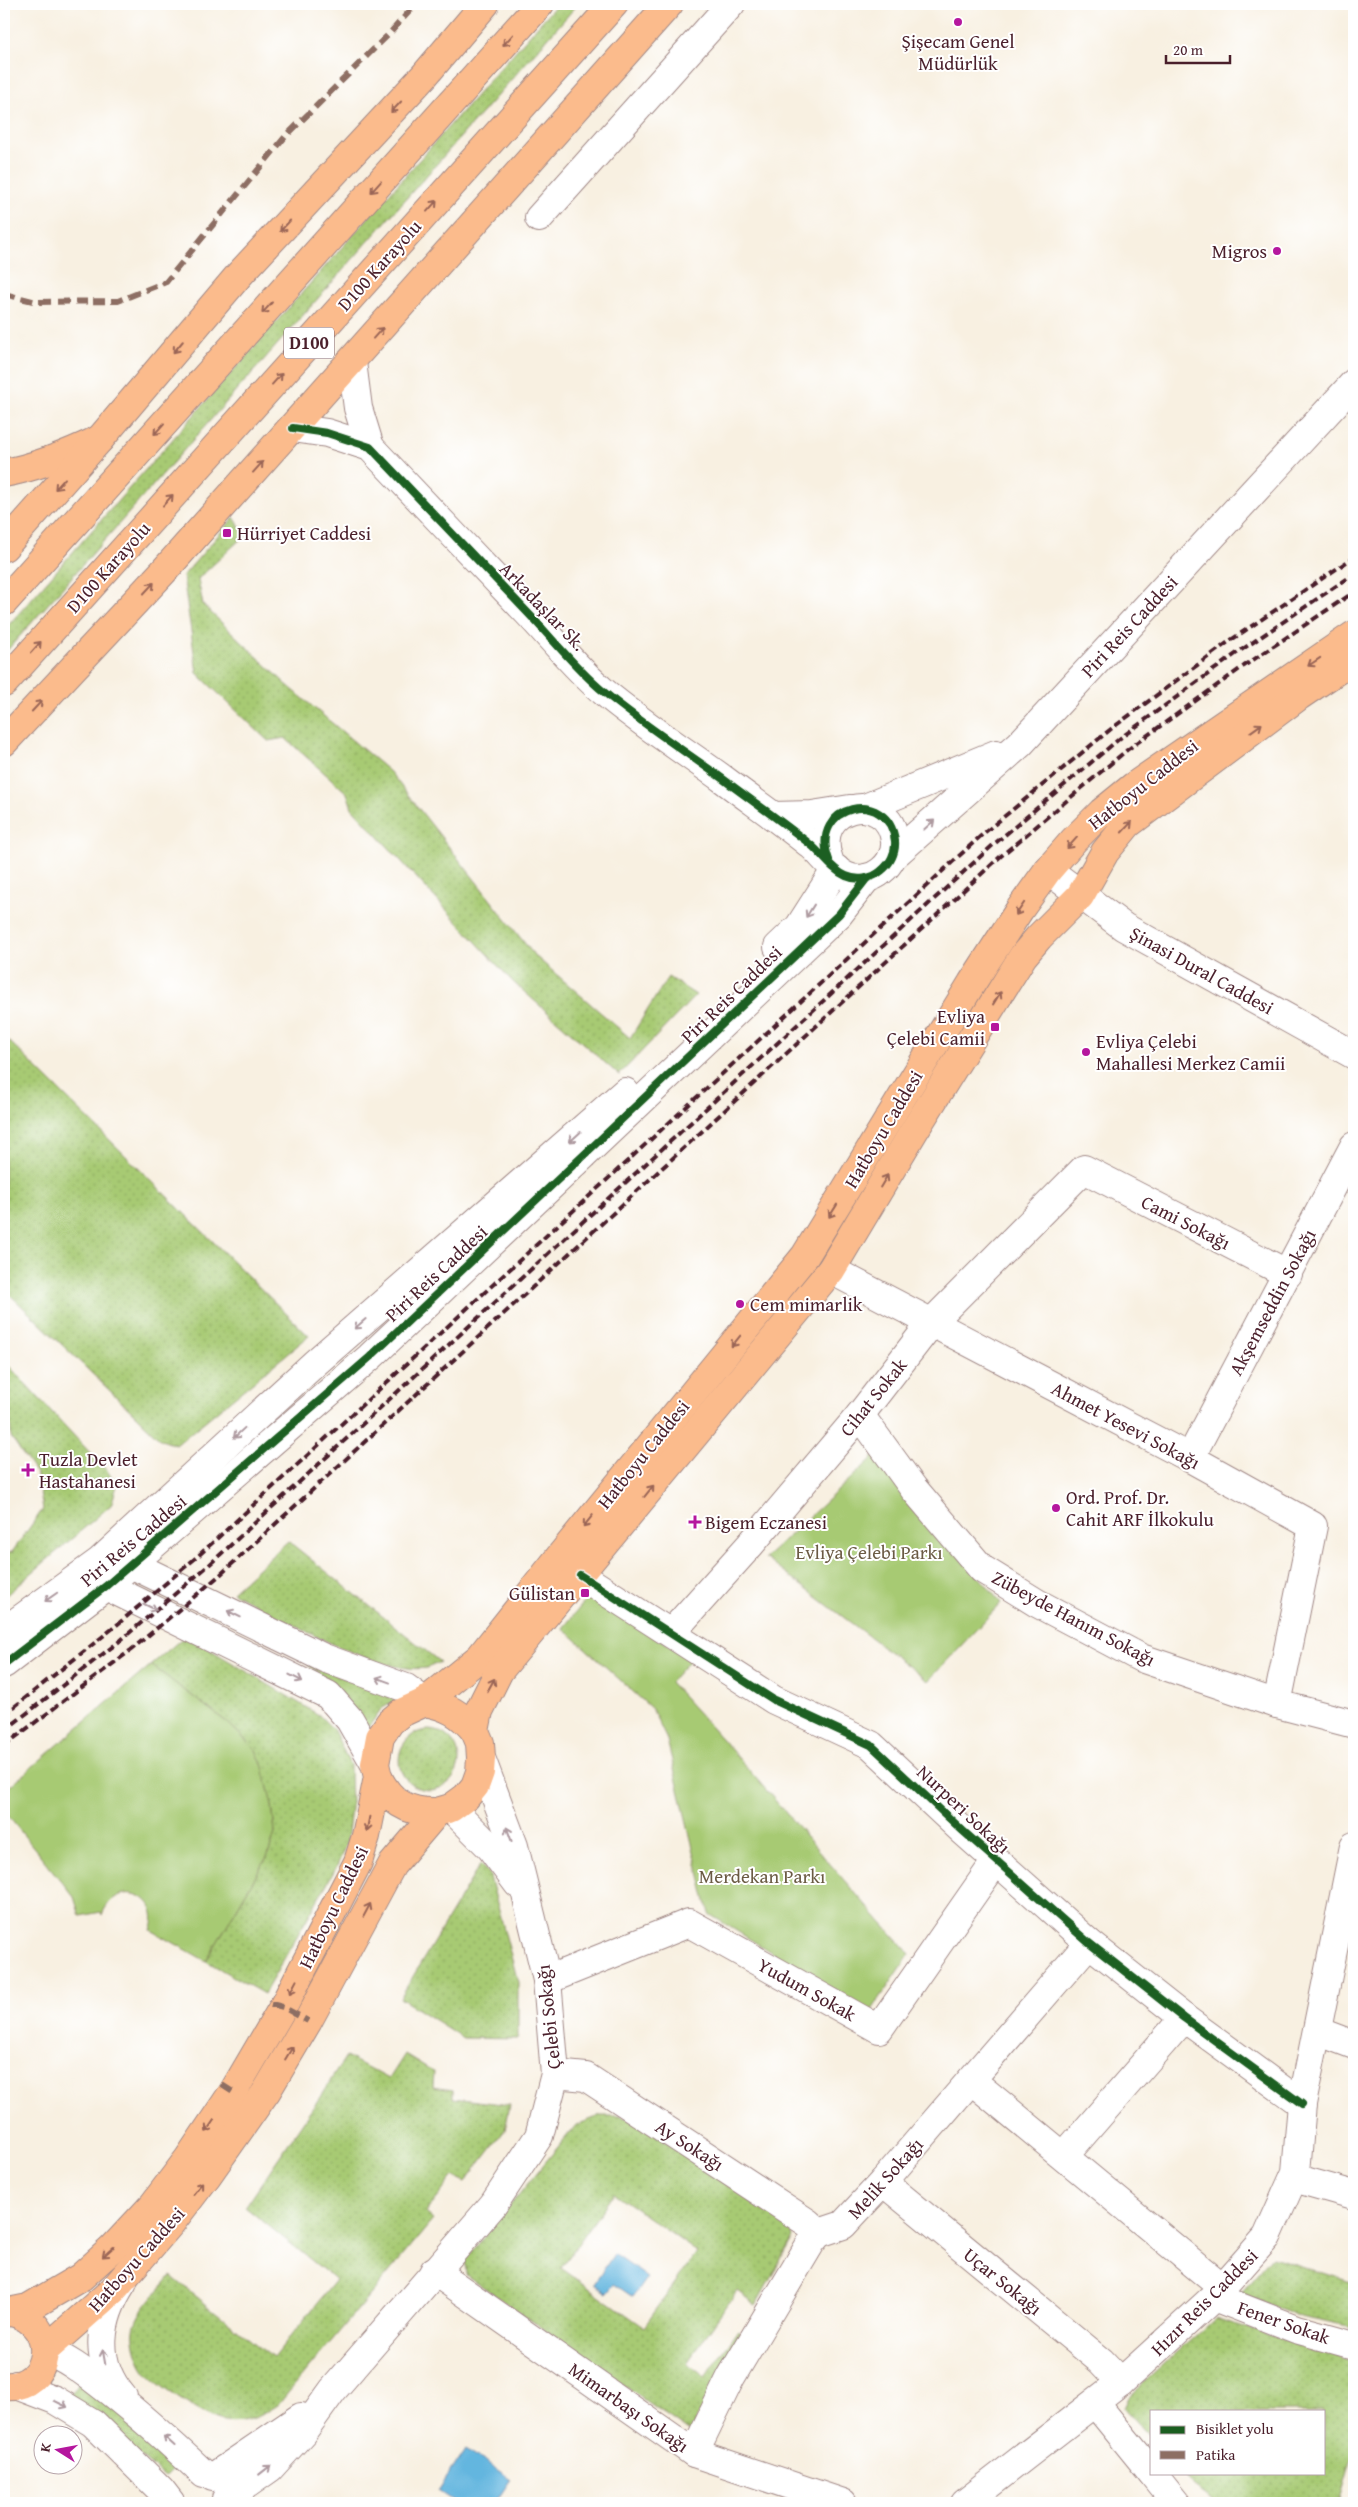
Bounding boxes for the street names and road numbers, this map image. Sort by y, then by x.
street label: D100 Karayolu [330,213,428,317]
road number: D100 [284,328,334,358]
street label: D100 Karayolu [59,515,157,619]
street label: Arkadaşlar Sk. [493,555,593,657]
street label: Piri Reis Caddesi [1074,568,1184,684]
street label: Hatboyu Caddesi [1082,732,1204,836]
street label: Şinasi Dural Caddesi [1125,919,1279,1021]
street label: Piri Reis Caddesi [674,938,788,1050]
street label: Hatboyu Caddesi [837,1065,929,1193]
street label: Cami Sokağı [1137,1188,1235,1256]
street label: Piri Reis Caddesi [378,1218,494,1328]
street label: Akşemseddin Sokağı [1222,1224,1322,1380]
street label: Cihat Sokak [833,1352,914,1442]
street label: Ahmet Yesevi Sokağı [1047,1374,1205,1476]
street label: Hatboyu Caddesi [590,1393,696,1515]
street label: Piri Reis Caddesi [74,1487,192,1593]
street label: Zübeyde Hanım Sokağı [987,1563,1161,1673]
street label: Nurperi Sokağı [911,1758,1017,1860]
street label: Hatboyu Caddesi [291,1841,375,1973]
street label: Yudum Sokak [753,1950,862,2028]
street label: Çelebi Sokağı [529,1963,567,2071]
street label: Ay Sokağı [650,2112,730,2178]
street label: Melik Sokağı [841,2131,929,2225]
street label: Hatboyu Caddesi [81,2200,191,2318]
street label: Uçar Sokağı [958,2240,1048,2322]
street label: Hızır Reis Caddesi [1144,2242,1264,2362]
street label: Fener Sokak [1234,2293,1334,2351]
street label: Mimarbaşı Sokağı [563,2355,695,2459]

